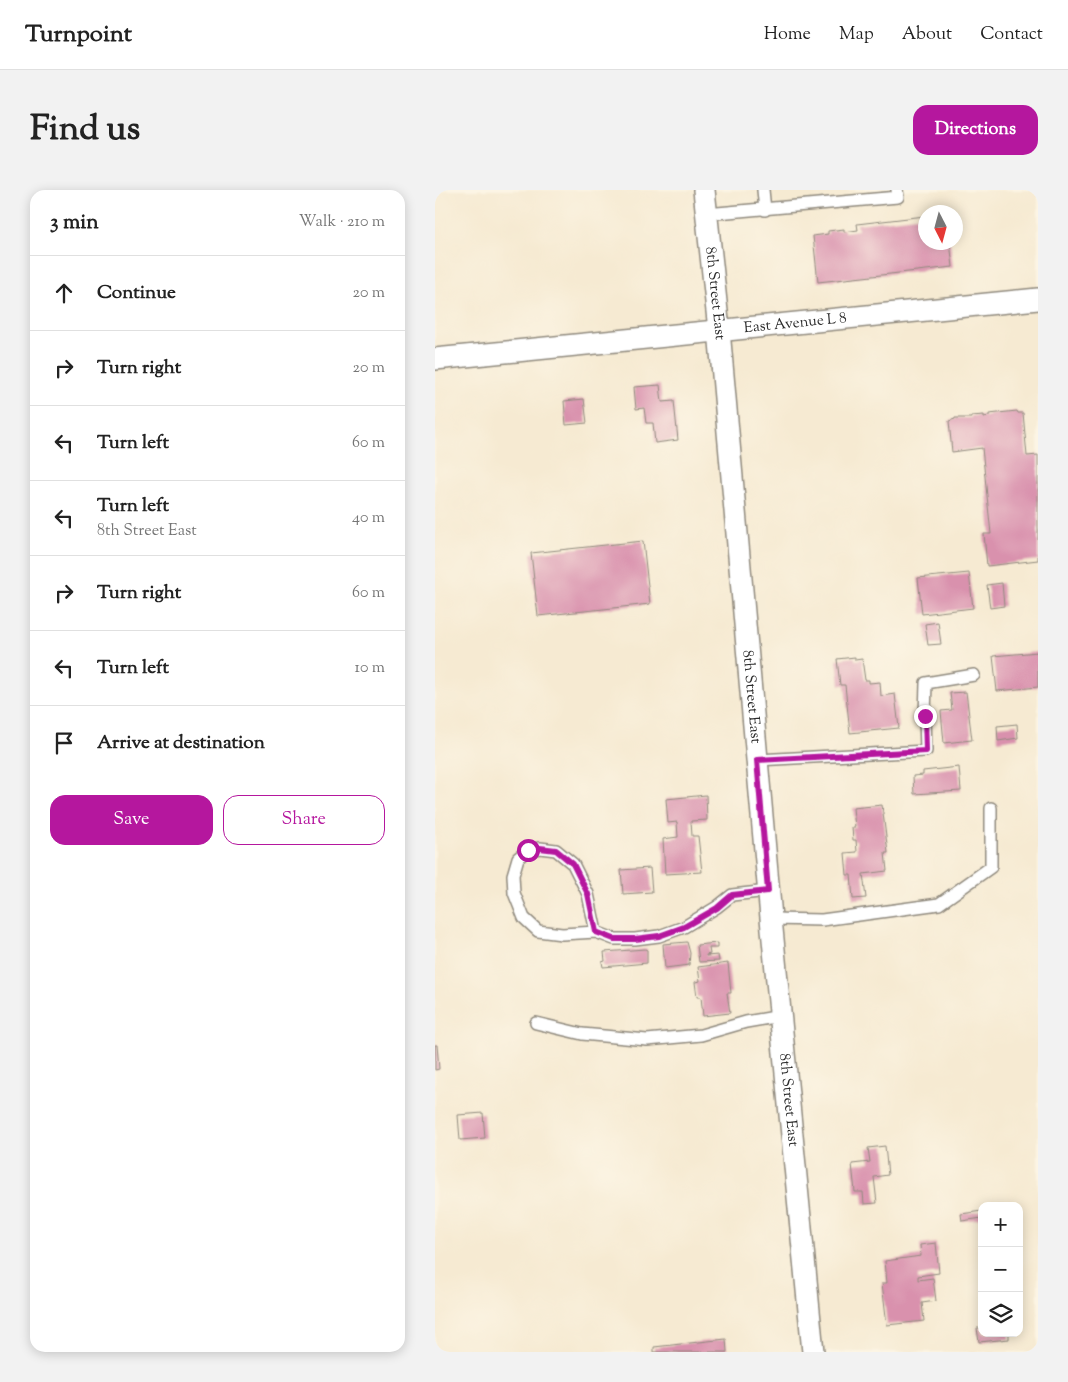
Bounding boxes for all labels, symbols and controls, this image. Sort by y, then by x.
text: Turnpoint [25,18,132,52]
text: Home [764,22,811,48]
text: Map [839,22,874,48]
text: About [902,22,952,48]
text: Contact [980,22,1043,48]
text: Find us [30,105,140,156]
button: Directions [913,105,1038,155]
north arrow [918,205,963,250]
text: 3 min [50,208,99,238]
text: Walk · 210 m [299,211,385,234]
street label: 8th Street East [700,246,730,341]
icon: ahead [50,279,78,307]
text: Continue [97,280,176,307]
text: 20 m [352,282,385,305]
street label: East Avenue L 8 [743,308,848,339]
icon: right [50,354,78,382]
text: Turn right [97,355,181,382]
text: 20 m [352,357,385,380]
icon: left [50,429,78,457]
text: Turn left [97,430,169,457]
text: 60 m [352,432,385,455]
text: Turn left [97,493,169,520]
icon: left [50,504,78,532]
text: 40 m [352,507,385,530]
text: 8th Street East [97,520,197,543]
icon: right [50,579,78,607]
text: Turn right [97,580,181,607]
text: 60 m [352,582,385,605]
street label: 8th Street East [737,649,766,744]
icon: left [50,654,78,682]
text: Turn left [97,655,169,682]
text: 10 m [355,657,385,680]
route end [914,705,937,728]
icon: arrive [50,729,78,757]
text: Arrive at destination [97,730,265,757]
button: Save [50,795,213,845]
button: Share [223,795,385,845]
route start [517,839,540,862]
street label: 8th Street East [774,1052,804,1148]
map controls [978,1202,1023,1337]
button: + [978,1202,1023,1247]
button: − [978,1247,1023,1292]
button: layers [978,1292,1023,1337]

